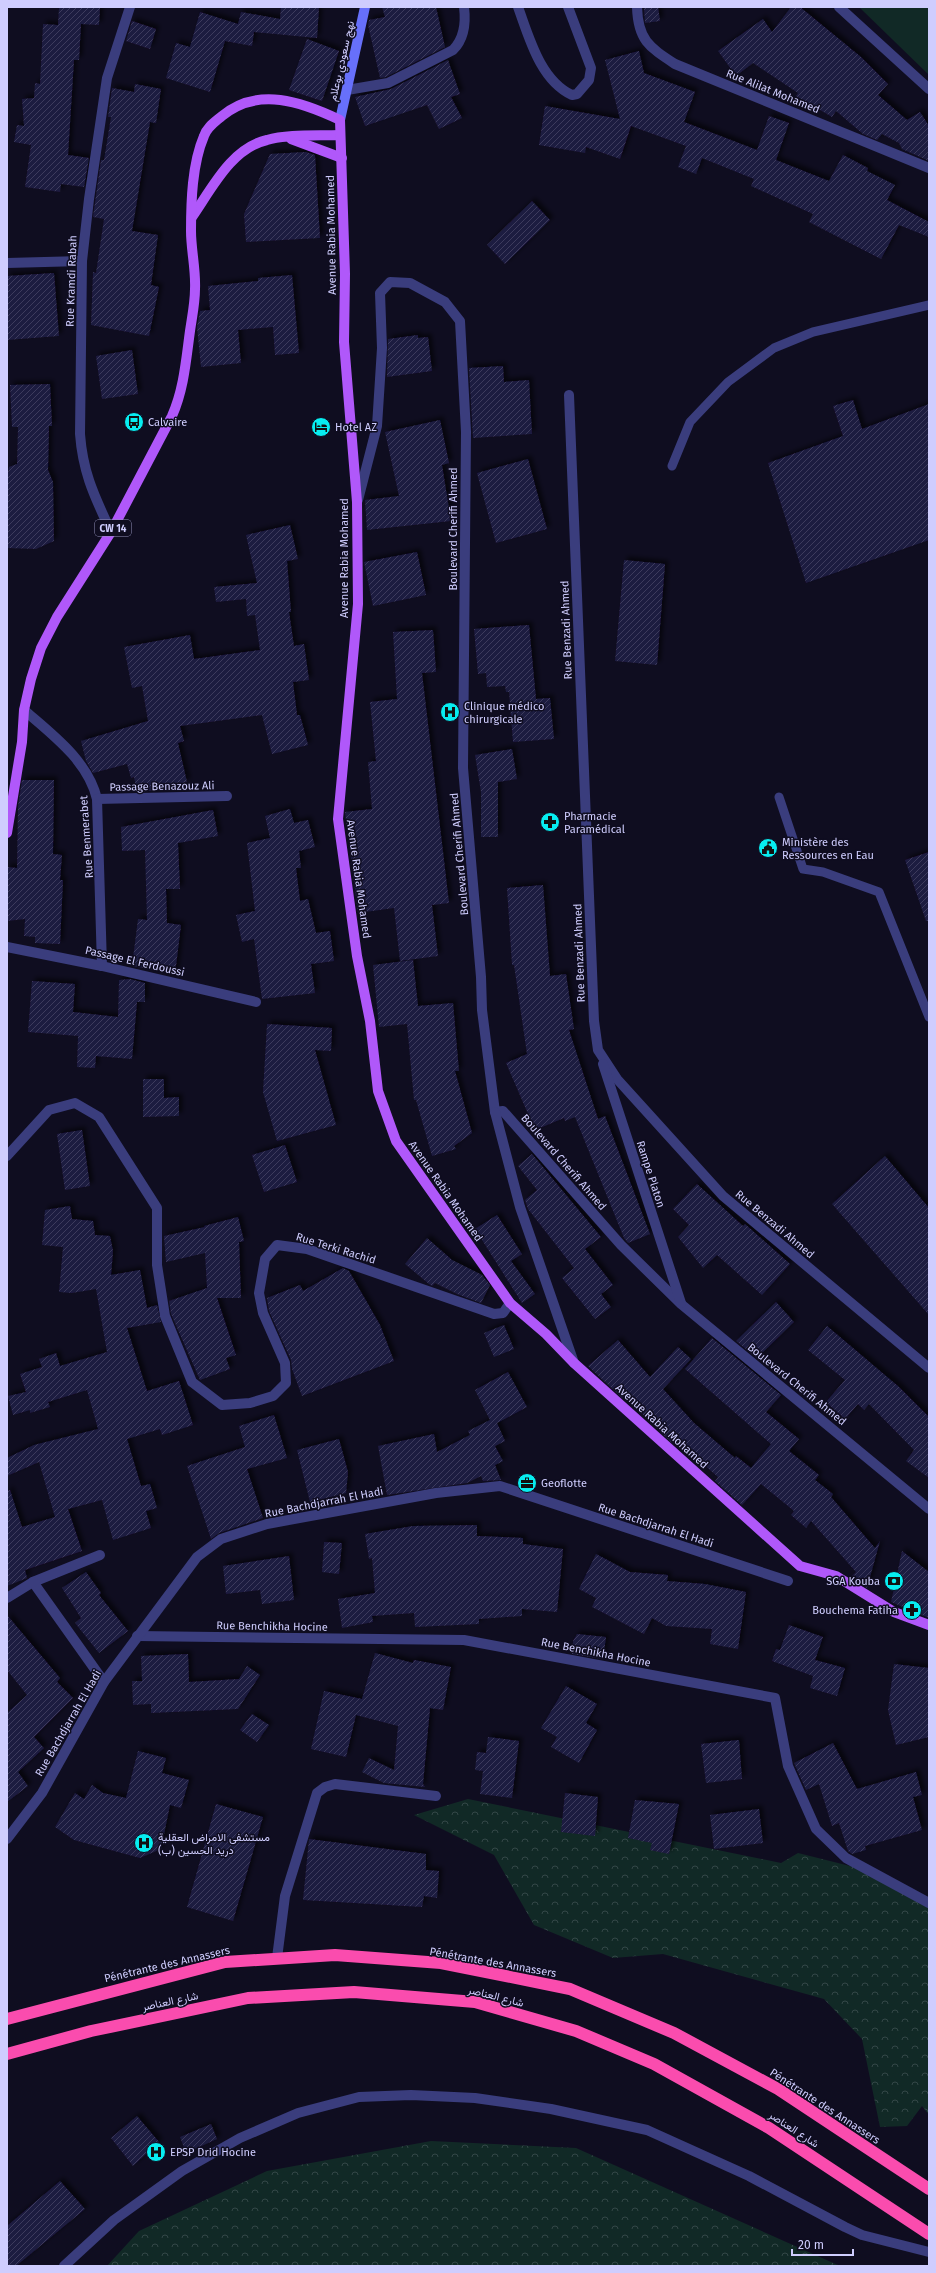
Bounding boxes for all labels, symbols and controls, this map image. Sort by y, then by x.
street label: نهج سعودي بوعلام [326,20,360,103]
street label: Rue Alilat Mohamed [724,67,822,116]
street label: Avenue Rabia Mohamed [324,175,339,295]
street label: Rue Kramdi Rabah [63,235,80,327]
bus stop icon: Calvaire [123,411,145,433]
place label: Calvaire [148,416,187,429]
hotel icon: Hotel AZ [310,416,332,438]
place label: Hotel AZ [335,421,377,434]
street label: Boulevard Cherifi Ahmed [447,467,460,591]
street label: Avenue Rabia Mohamed [338,498,351,618]
road number: CW 14 [95,520,131,536]
street label: Rue Benzadi Ahmed [558,580,575,680]
place label: Clinique médico chirurgicale [464,700,544,726]
hospital icon: Clinique médico chirurgicale [439,701,461,723]
street label: Passage Benazouz Ali [109,779,215,794]
street label: Boulevard Cherifi Ahmed [448,792,471,916]
street label: Rue Benmerabet [77,795,96,879]
place label: Pharmacie Paramédical [564,810,625,836]
pharmacy icon: Pharmacie Paramédical [539,811,561,833]
street label: Avenue Rabia Mohamed [344,819,373,939]
place label: Ministère des Ressources en Eau [782,836,874,862]
public building icon: Ministère des Ressources en Eau [757,837,779,859]
street label: Rue Benzadi Ahmed [571,903,588,1003]
street label: Passage El Ferdoussi [84,944,186,979]
street label: Boulevard Cherifi Ahmed [518,1112,609,1213]
street label: Avenue Rabia Mohamed [406,1138,485,1244]
street label: Rampe Platon [634,1139,667,1209]
street label: Rue Benzadi Ahmed [733,1188,817,1261]
street label: Rue Terki Rachid [294,1230,377,1267]
street label: Boulevard Cherifi Ahmed [745,1341,849,1428]
street label: Avenue Rabia Mohamed [613,1381,711,1471]
office icon: Geoflotte [516,1472,538,1494]
place label: Geoflotte [541,1477,587,1490]
street label: Rue Bachdjarrah El Hadi [264,1485,384,1520]
street label: Rue Bachdjarrah El Hadi [597,1501,715,1550]
bank icon: SGA Kouba [883,1570,905,1592]
place label: SGA Kouba [826,1575,880,1588]
pharmacy icon: Bouchema Fatiha [901,1599,923,1621]
place label: Bouchema Fatiha [812,1604,898,1617]
street label: Rue Benchikha Hocine [216,1619,328,1634]
street label: Rue Benchikha Hocine [540,1635,652,1670]
street label: Rue Bachdjarrah El Hadi [33,1668,104,1779]
place label: مستشفى الامراض العقلية دريد الحسين (ب) [158,1831,270,1857]
hospital icon: مستشفى الامراض العقلية دريد الحسين (ب) [133,1832,155,1854]
street label: Pénétrante des Annassers [103,1944,231,1985]
street label: Pénétrante des Annassers [428,1945,557,1980]
street label: شارع العناصر [465,1983,525,2011]
street label: شارع العناصر [140,1989,200,2015]
street label: Pénétrante des Annassers [767,2066,882,2147]
street label: شارع العناصر [765,2108,821,2151]
hospital icon: EPSP Drid Hocine [145,2141,167,2163]
place label: EPSP Drid Hocine [170,2146,256,2159]
scale bar [792,2231,853,2257]
text: 20 m [798,2238,824,2252]

